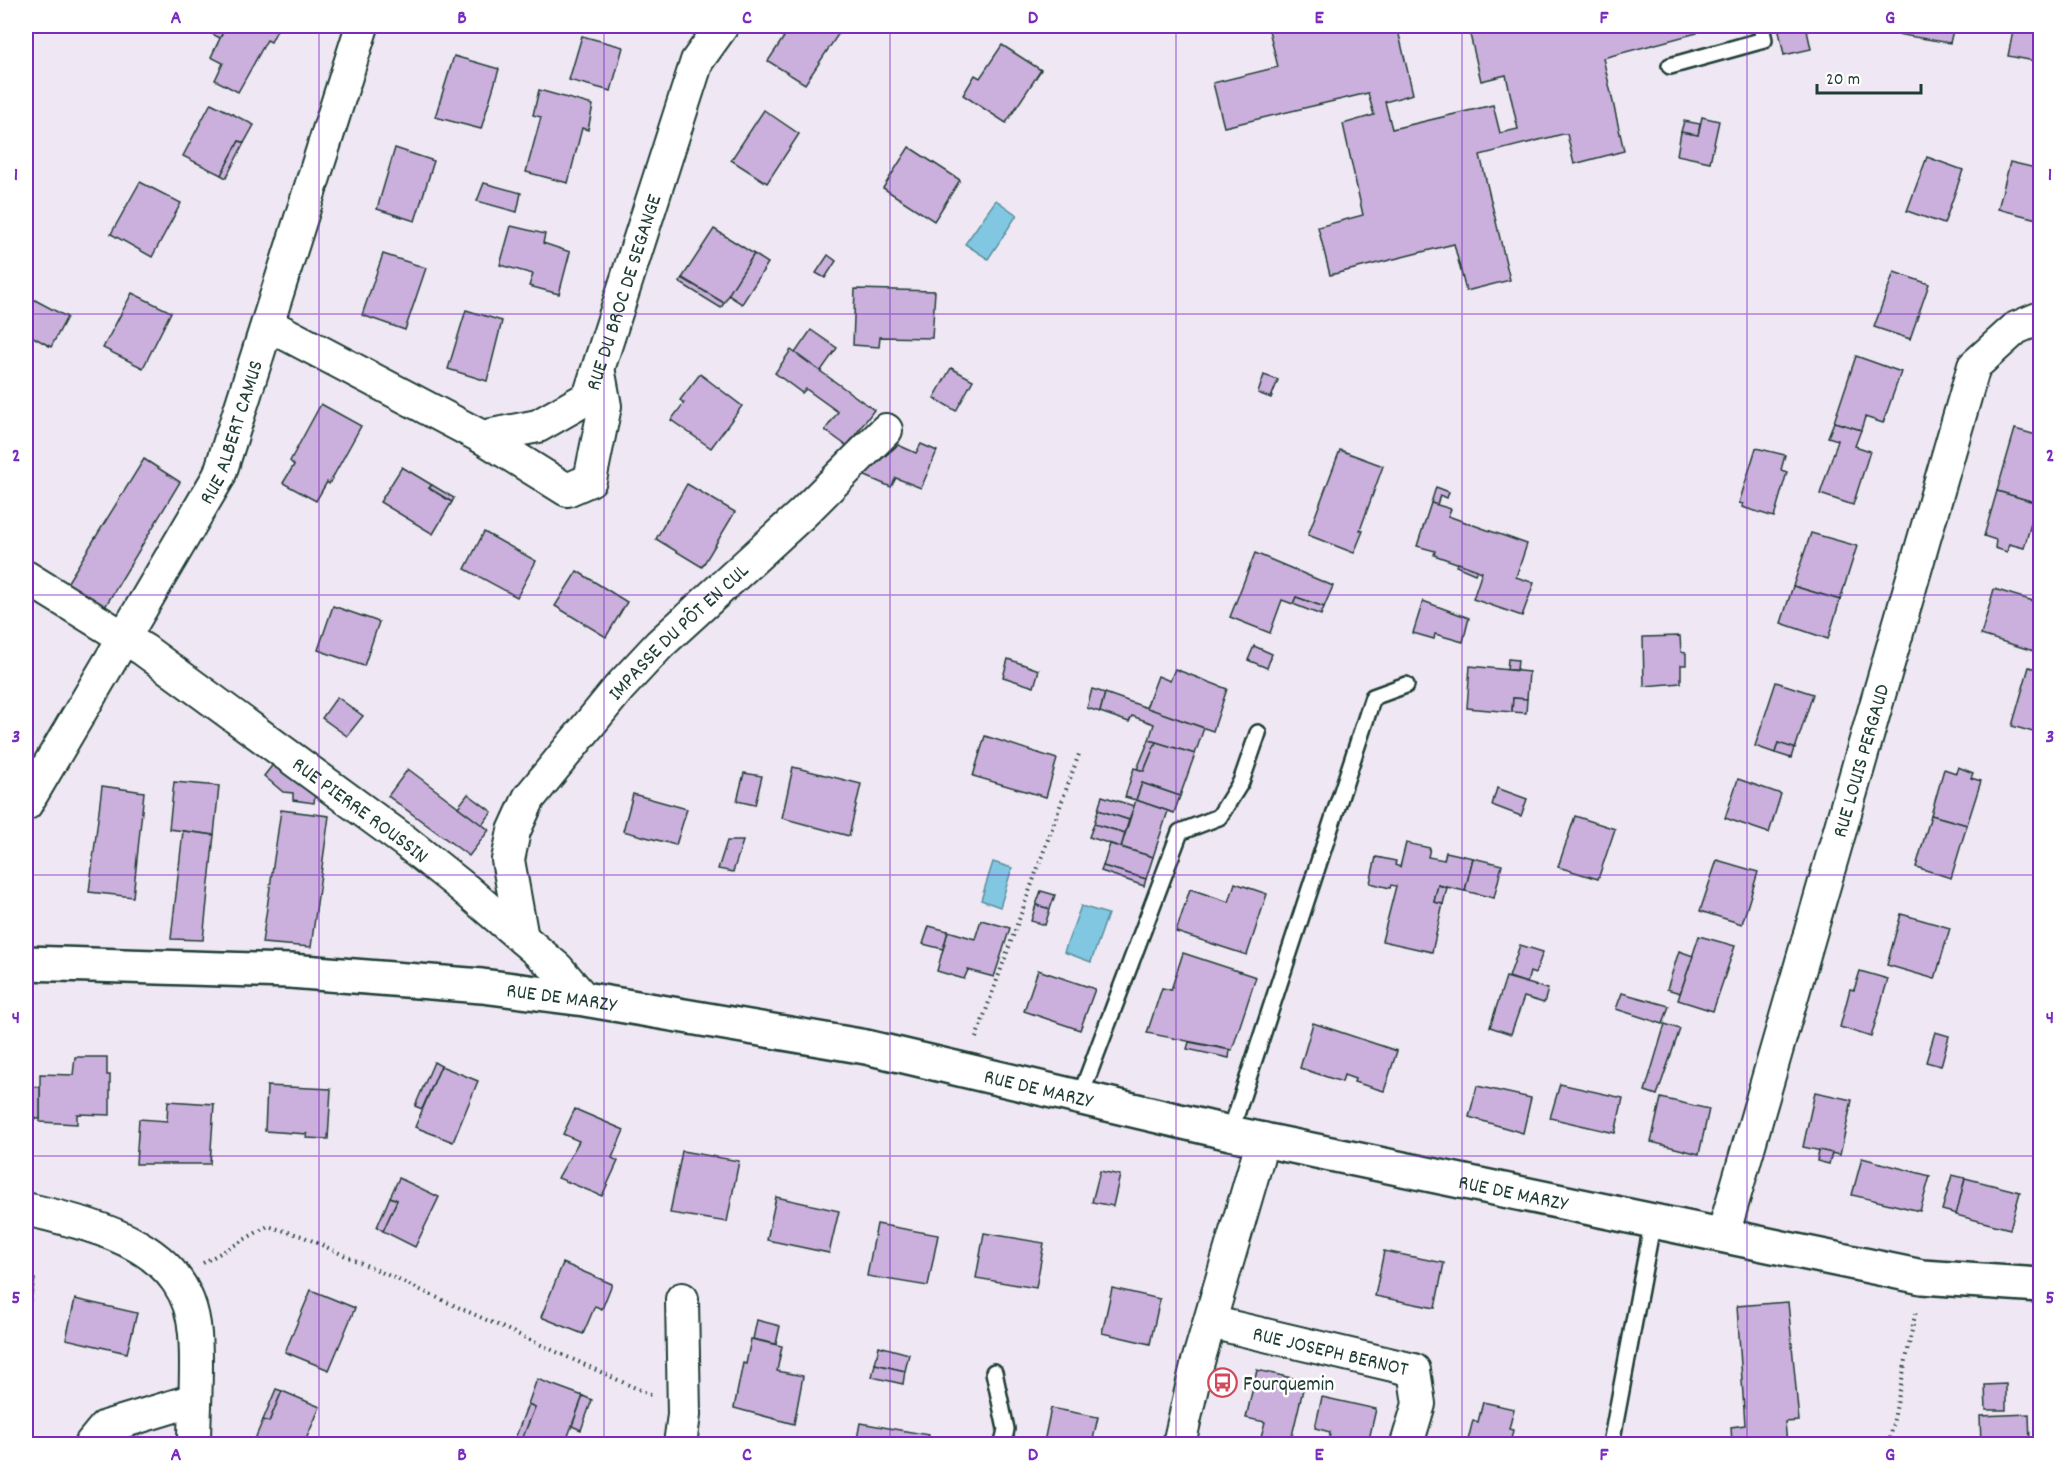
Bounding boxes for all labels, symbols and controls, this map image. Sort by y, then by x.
text: A [171,5,182,33]
text: B [457,5,467,33]
text: C [742,5,752,33]
text: D [1028,5,1039,33]
text: E [1314,5,1324,33]
text: F [1600,5,1610,33]
text: G [1885,5,1895,33]
scale bar [1817,57,1920,95]
text: 20 m [1826,68,1860,93]
text: 1 [14,162,18,190]
text: 1 [2048,162,2052,190]
street label: RUE DU BROC DE SEGANGE [580,191,671,395]
street label: RUE ALBERT CAMUS [193,357,273,511]
text: 2 [12,443,20,471]
text: 2 [2046,443,2054,471]
street label: IMPASSE DU PÔT EN CUL [602,557,757,708]
street label: RUE LOUIS PERGAUD [1827,681,1899,842]
text: 3 [12,724,20,752]
text: 3 [2046,724,2054,752]
street label: RUE PIERRE ROUSSIN [285,751,434,872]
street label: RUE DE MARZY [504,977,620,1022]
text: 4 [12,1005,20,1033]
text: 4 [2046,1005,2054,1033]
street label: RUE DE MARZY [981,1063,1097,1118]
street label: RUE DE MARZY [1455,1169,1571,1221]
text: 5 [11,1285,21,1313]
text: 5 [2045,1285,2055,1313]
street label: RUE JOSEPH BERNOT [1249,1321,1411,1386]
bus stop icon: Fourquemin [1206,1367,1238,1399]
place label: Fourquemin [1243,1371,1334,1401]
text: A [171,1442,182,1470]
text: B [457,1442,467,1470]
text: C [742,1442,752,1470]
text: D [1028,1442,1039,1470]
text: E [1314,1442,1324,1470]
text: F [1600,1442,1610,1470]
text: G [1885,1442,1895,1470]

